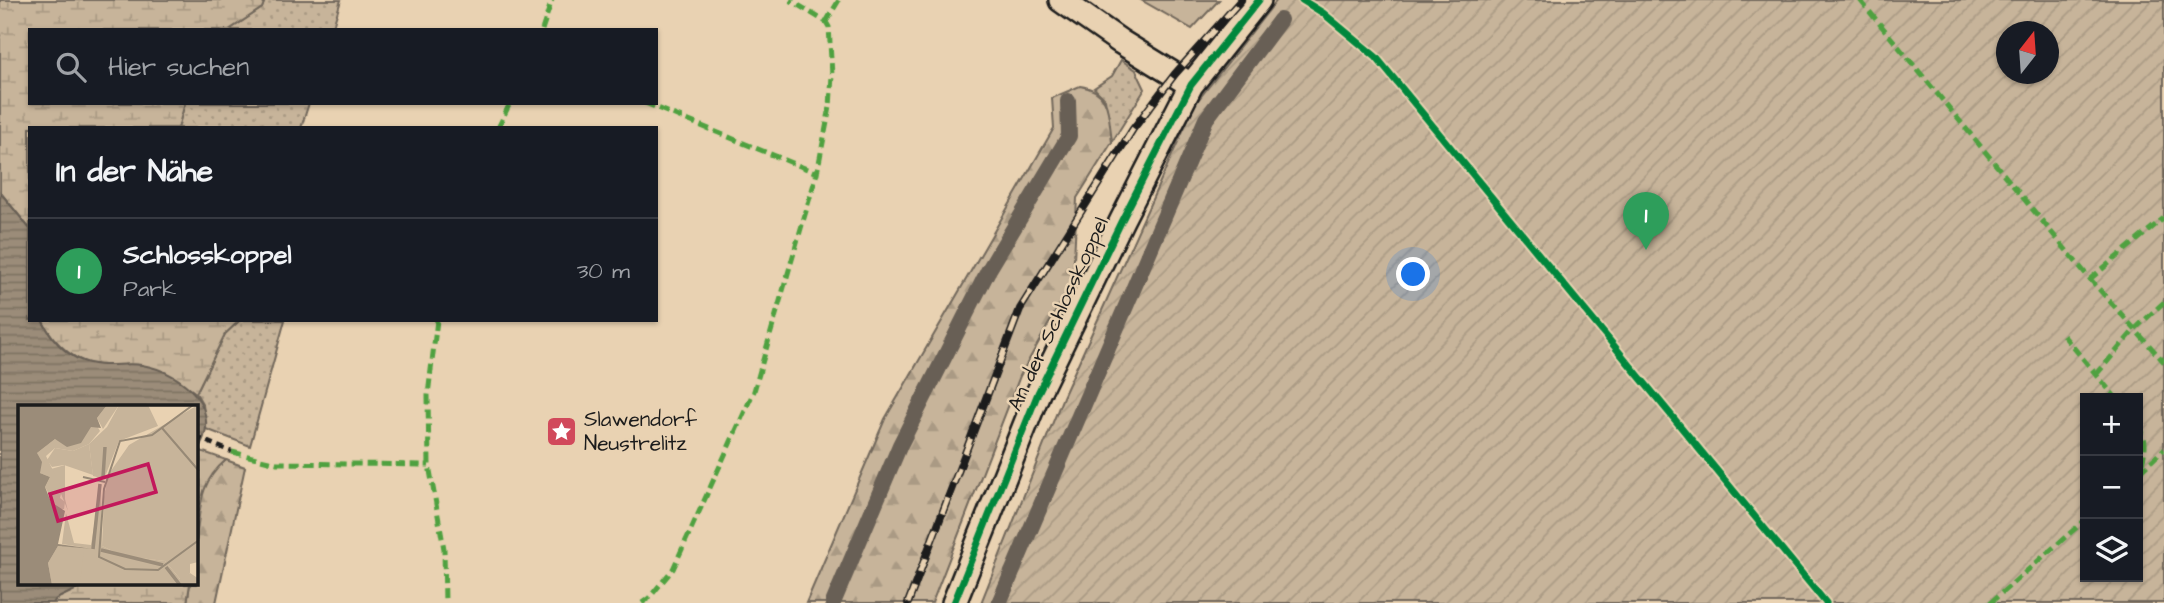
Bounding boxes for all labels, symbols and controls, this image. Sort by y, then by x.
north arrow [1996,21,2059,84]
search box [28,28,658,105]
icon: search [52,48,90,86]
text: Hier suchen [108,49,249,85]
text: In der Nähe [56,151,213,193]
pin: 1 [1623,192,1669,250]
street label: An der Schlosskoppel [1000,212,1117,416]
text: Schlosskoppel [123,237,292,273]
text: 1 [78,255,80,287]
text: 30 m [577,255,630,287]
your location [1396,257,1430,291]
text: Park [123,273,176,305]
map controls [2080,393,2143,582]
button: + [2080,393,2143,456]
inset map [18,405,198,586]
place label: Slawendorf Neustrelitz [584,405,697,458]
place icon: Slawendorf Neustrelitz [544,414,578,448]
button: − [2080,456,2143,519]
button: layers [2080,519,2143,582]

